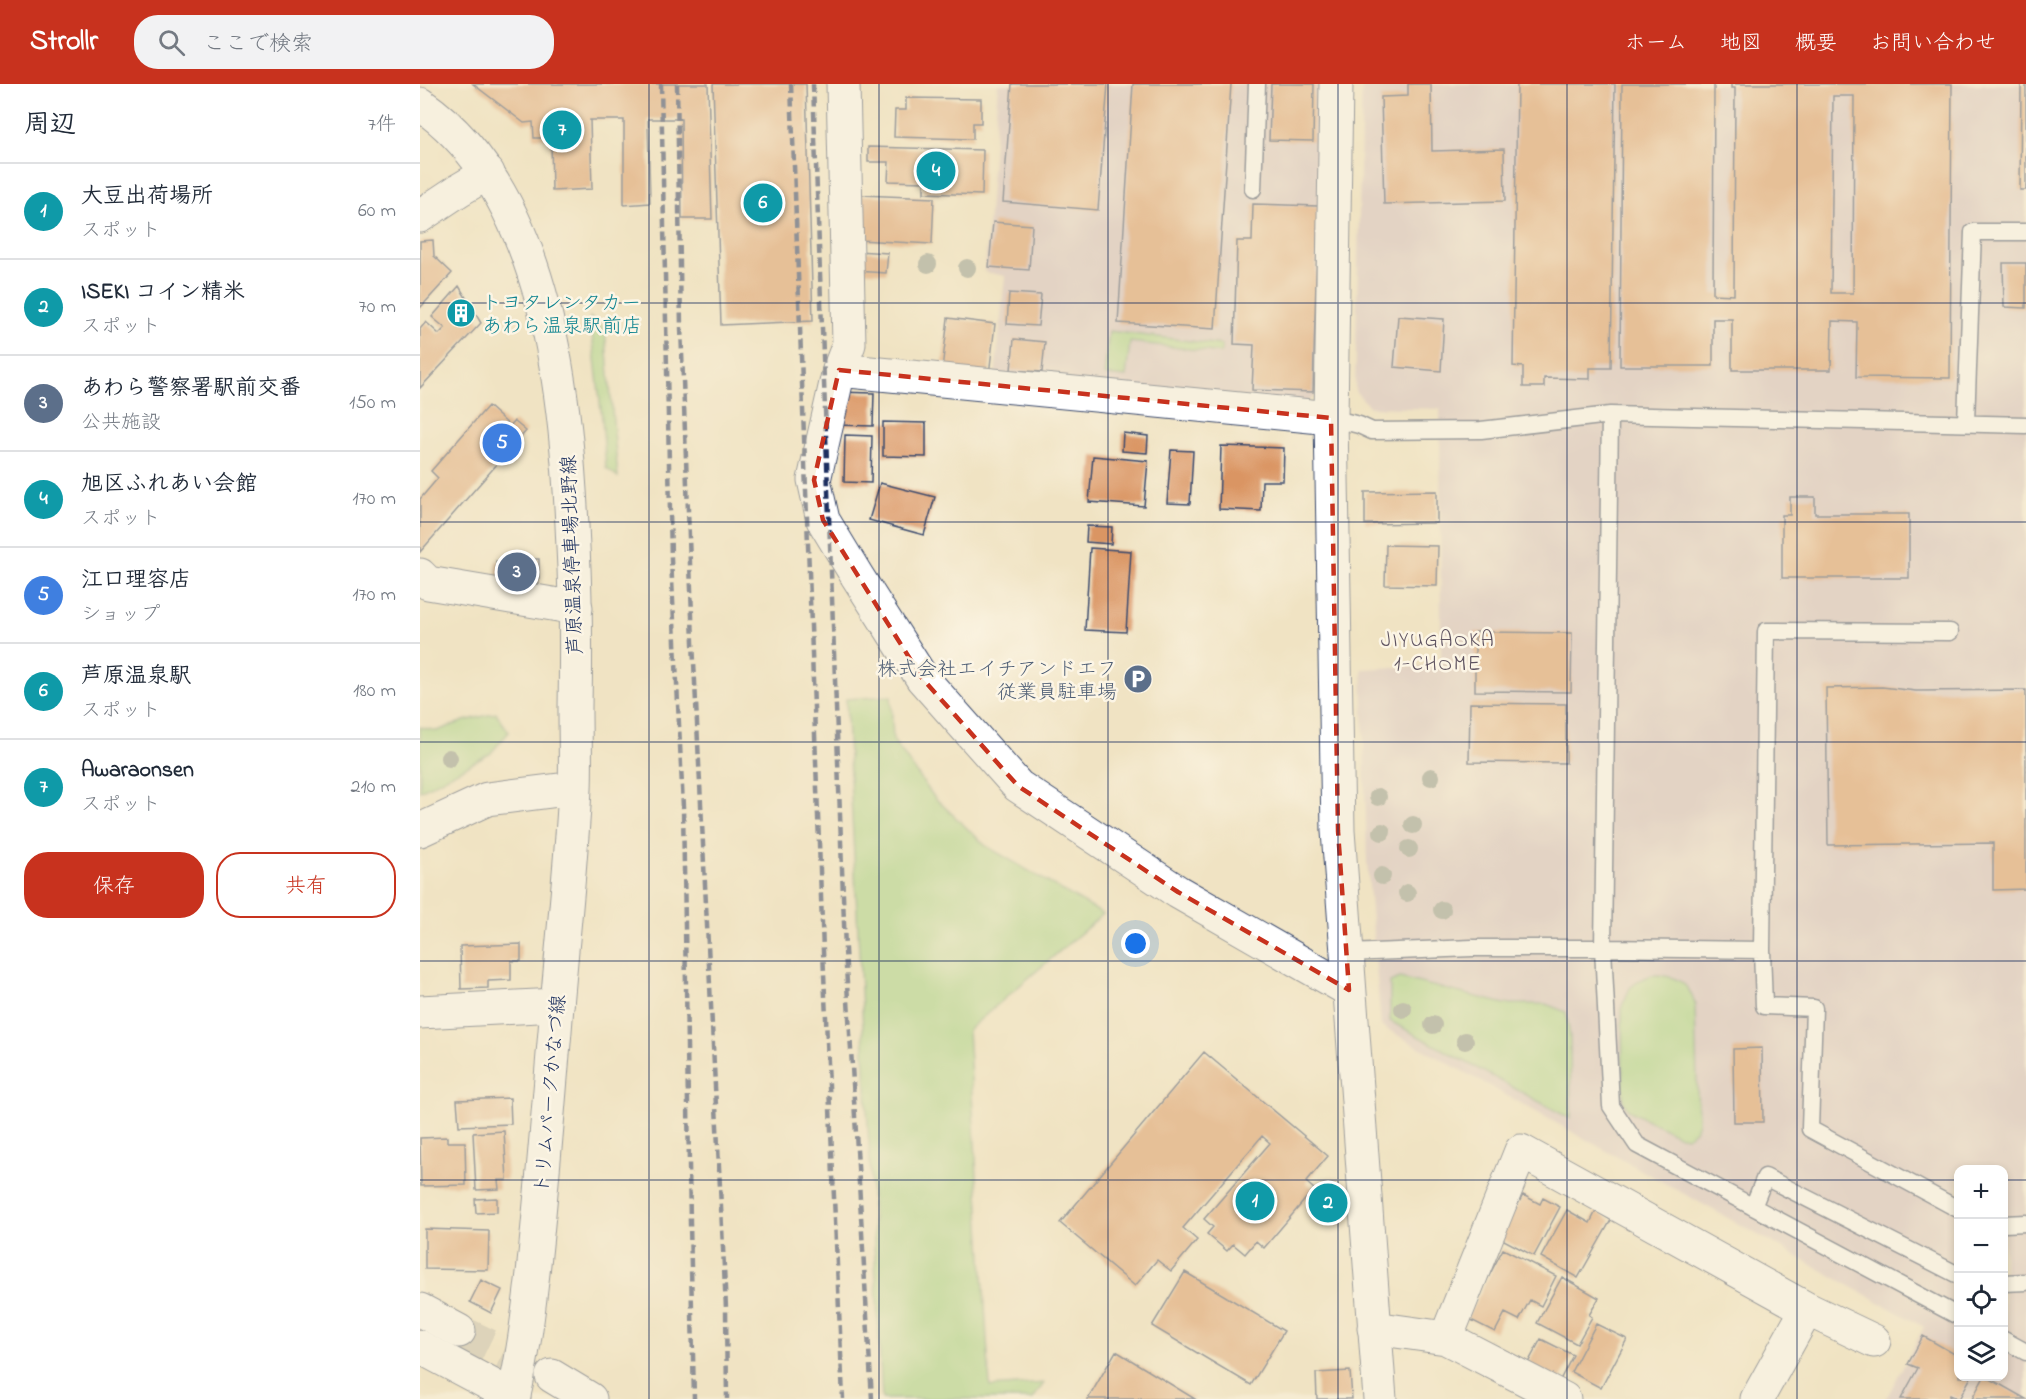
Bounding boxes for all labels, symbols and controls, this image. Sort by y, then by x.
search box [134,15,554,69]
text: Strollr [30,22,98,63]
icon: search [155,26,188,59]
text: ここで検索 [203,29,313,61]
text: ホーム [1625,29,1687,59]
text: 地図 [1720,29,1762,59]
text: 概要 [1795,29,1837,59]
text: お問い合わせ [1870,29,1996,59]
text: 周辺 [24,107,76,145]
pin: 7 [542,108,582,152]
text: 7件 [368,111,396,140]
pin: 4 [916,148,956,194]
pin: 6 [744,180,782,226]
text: 大豆出荷場所 [81,181,213,213]
text: 1 [40,197,47,226]
text: 60 m [358,197,396,226]
text: スポット [81,217,161,246]
text: ISEKI コイン精米 [81,277,245,309]
place label: トヨタレンタカー あわら温泉駅前店 [482,290,642,342]
text: 2 [39,293,48,322]
text: 70 m [359,293,396,322]
building icon: トヨタレンタカー あわら温泉駅前店 [445,297,477,329]
text: スポット [81,313,161,342]
text: あわら警察署駅前交番 [81,373,301,405]
text: 3 [39,389,48,418]
text: 150 m [349,389,396,418]
text: 公共施設 [81,409,161,438]
pin: 5 [482,420,521,466]
street label: 芦原温泉停車場北野線 [556,454,591,655]
text: 旭区ふれあい会館 [81,469,257,501]
text: 4 [39,485,48,514]
text: 170 m [352,485,396,514]
text: スポット [81,505,161,534]
pin: 3 [498,550,536,594]
text: 江口理容店 [81,565,191,597]
text: 5 [38,581,49,610]
text: 170 m [352,581,396,610]
text: ショップ [81,601,160,630]
district label: JIYUGAOKA 1-CHOME [1381,626,1495,680]
place label: 株式会社エイチアンドエフ 従業員駐車場 [877,656,1117,708]
text: 芦原温泉駅 [81,661,191,693]
parking icon: 株式会社エイチアンドエフ 従業員駐車場 [1122,663,1154,695]
text: 6 [39,677,48,706]
text: 180 m [353,677,396,706]
text: スポット [81,697,161,726]
text: Awaraonsen [81,755,194,787]
text: 7 [39,773,48,802]
text: 210 m [351,773,396,802]
text: スポット [81,791,161,820]
button: 保存 [24,852,204,918]
button: 共有 [216,852,396,918]
your location [1121,929,1150,958]
street label: トリムパークかなづ線 [528,993,575,1195]
map controls [1954,1165,2008,1381]
button: + [1954,1165,2008,1219]
pin: 1 [1236,1178,1274,1224]
pin: 2 [1308,1180,1348,1226]
button: − [1954,1219,2008,1273]
button: locate [1954,1273,2008,1327]
button: layers [1954,1327,2008,1381]

